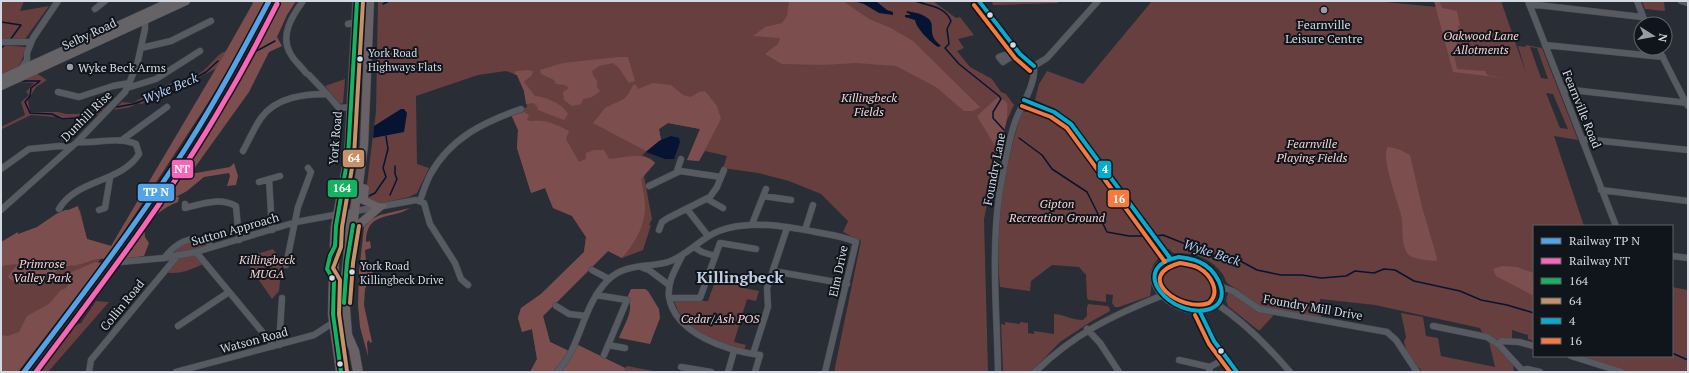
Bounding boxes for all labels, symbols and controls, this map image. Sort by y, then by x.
marker: Fearnville Leisure Centre [1319,5,1329,15]
unlabelled marker [985,10,995,20]
street label: Selby Road [59,15,119,53]
north arrow [1633,16,1673,56]
place label: Fearnville Leisure Centre [1285,17,1363,46]
park label: Oakwood Lane Allotments [1443,28,1519,57]
text: N [1655,32,1670,44]
unlabelled marker [1008,40,1018,50]
place label: York Road Highways Flats [368,46,442,74]
marker: York Road Highways Flats [355,54,365,64]
place label: Wyke Beck Arms [78,60,166,75]
marker: Wyke Beck Arms [65,62,75,72]
water label: Wyke Beck [139,68,201,108]
street label: Fearnville Road [1559,68,1605,151]
street label: Dunhill Rise [57,87,115,145]
park label: Killingbeck Fields [840,90,897,119]
street label: York Road [325,110,345,165]
street label: Foundry Lane [980,132,1008,206]
park label: Fearnville Playing Fields [1276,136,1347,165]
line badge: 64 [342,149,365,168]
text: 64 [348,151,361,165]
line badge: NT [171,159,194,179]
line badge: 4 [1097,160,1112,179]
text: NT [174,162,190,176]
text: 4 [1102,162,1109,176]
line badge: 164 [327,179,358,198]
text: 164 [333,181,352,195]
line badge: TP N [137,183,175,202]
text: TP N [143,185,170,199]
line badge: 16 [1107,189,1130,208]
text: 16 [1113,192,1125,206]
park label: Gipton Recreation Ground [1008,196,1106,225]
street label: Sutton Approach [189,209,281,249]
legend [1533,225,1673,357]
text: Railway TP N [1569,233,1640,248]
water label: Wyke Beck [1181,234,1243,270]
street label: Elm Drive [825,244,851,298]
park label: Killingbeck MUGA [238,252,295,281]
text: Railway NT [1569,253,1630,268]
park label: Primrose Valley Park [13,256,71,285]
place label: York Road Killingbeck Drive [360,259,444,287]
district label: Killingbeck [696,266,784,288]
marker: York Road Killingbeck Drive [347,267,357,277]
unlabelled marker [327,273,337,283]
text: 164 [1569,273,1589,288]
street label: Collin Road [97,276,147,334]
street label: Foundry Mill Drive [1262,291,1364,323]
text: 64 [1569,293,1582,308]
park label: Cedar/Ash POS [681,311,760,326]
text: 4 [1569,313,1576,328]
street label: Watson Road [218,324,290,356]
text: 16 [1569,333,1582,348]
unlabelled marker [1216,346,1226,356]
unlabelled marker [335,359,345,369]

